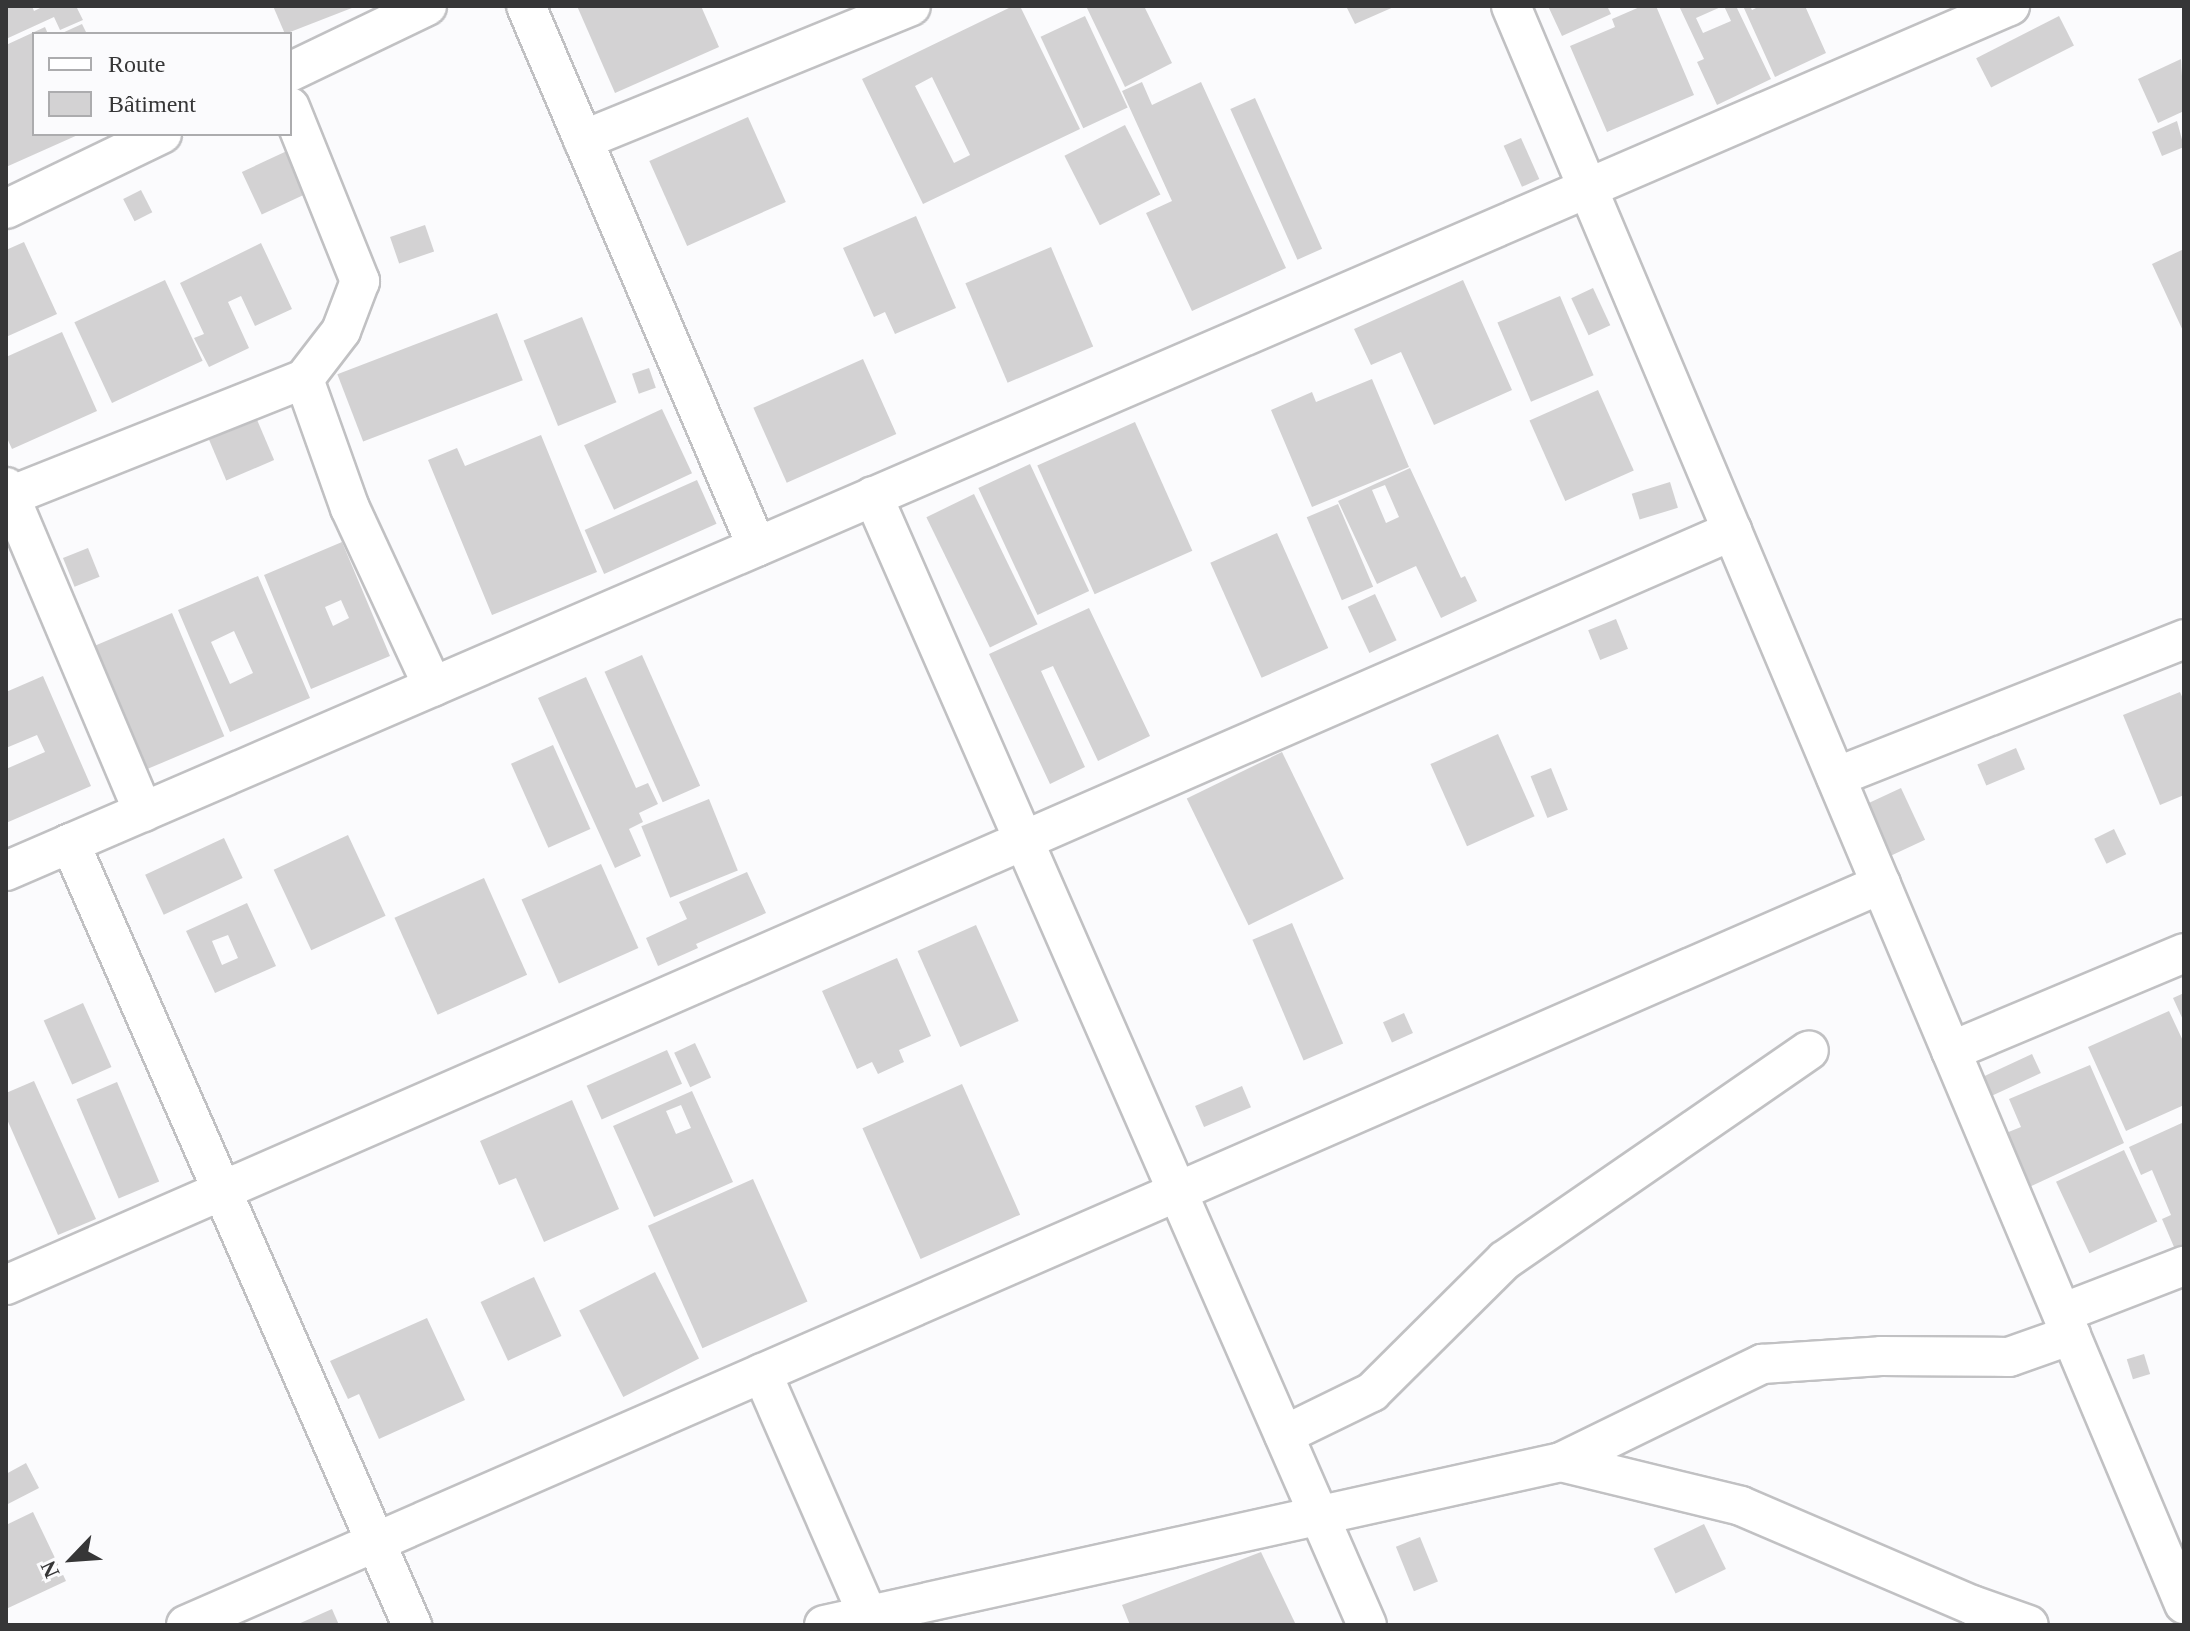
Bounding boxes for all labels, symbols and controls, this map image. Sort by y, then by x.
legend [32,32,292,136]
text: Route [108,51,165,77]
text: Bâtiment [108,91,196,117]
north arrow [32,1519,112,1599]
text: N [35,1557,64,1582]

